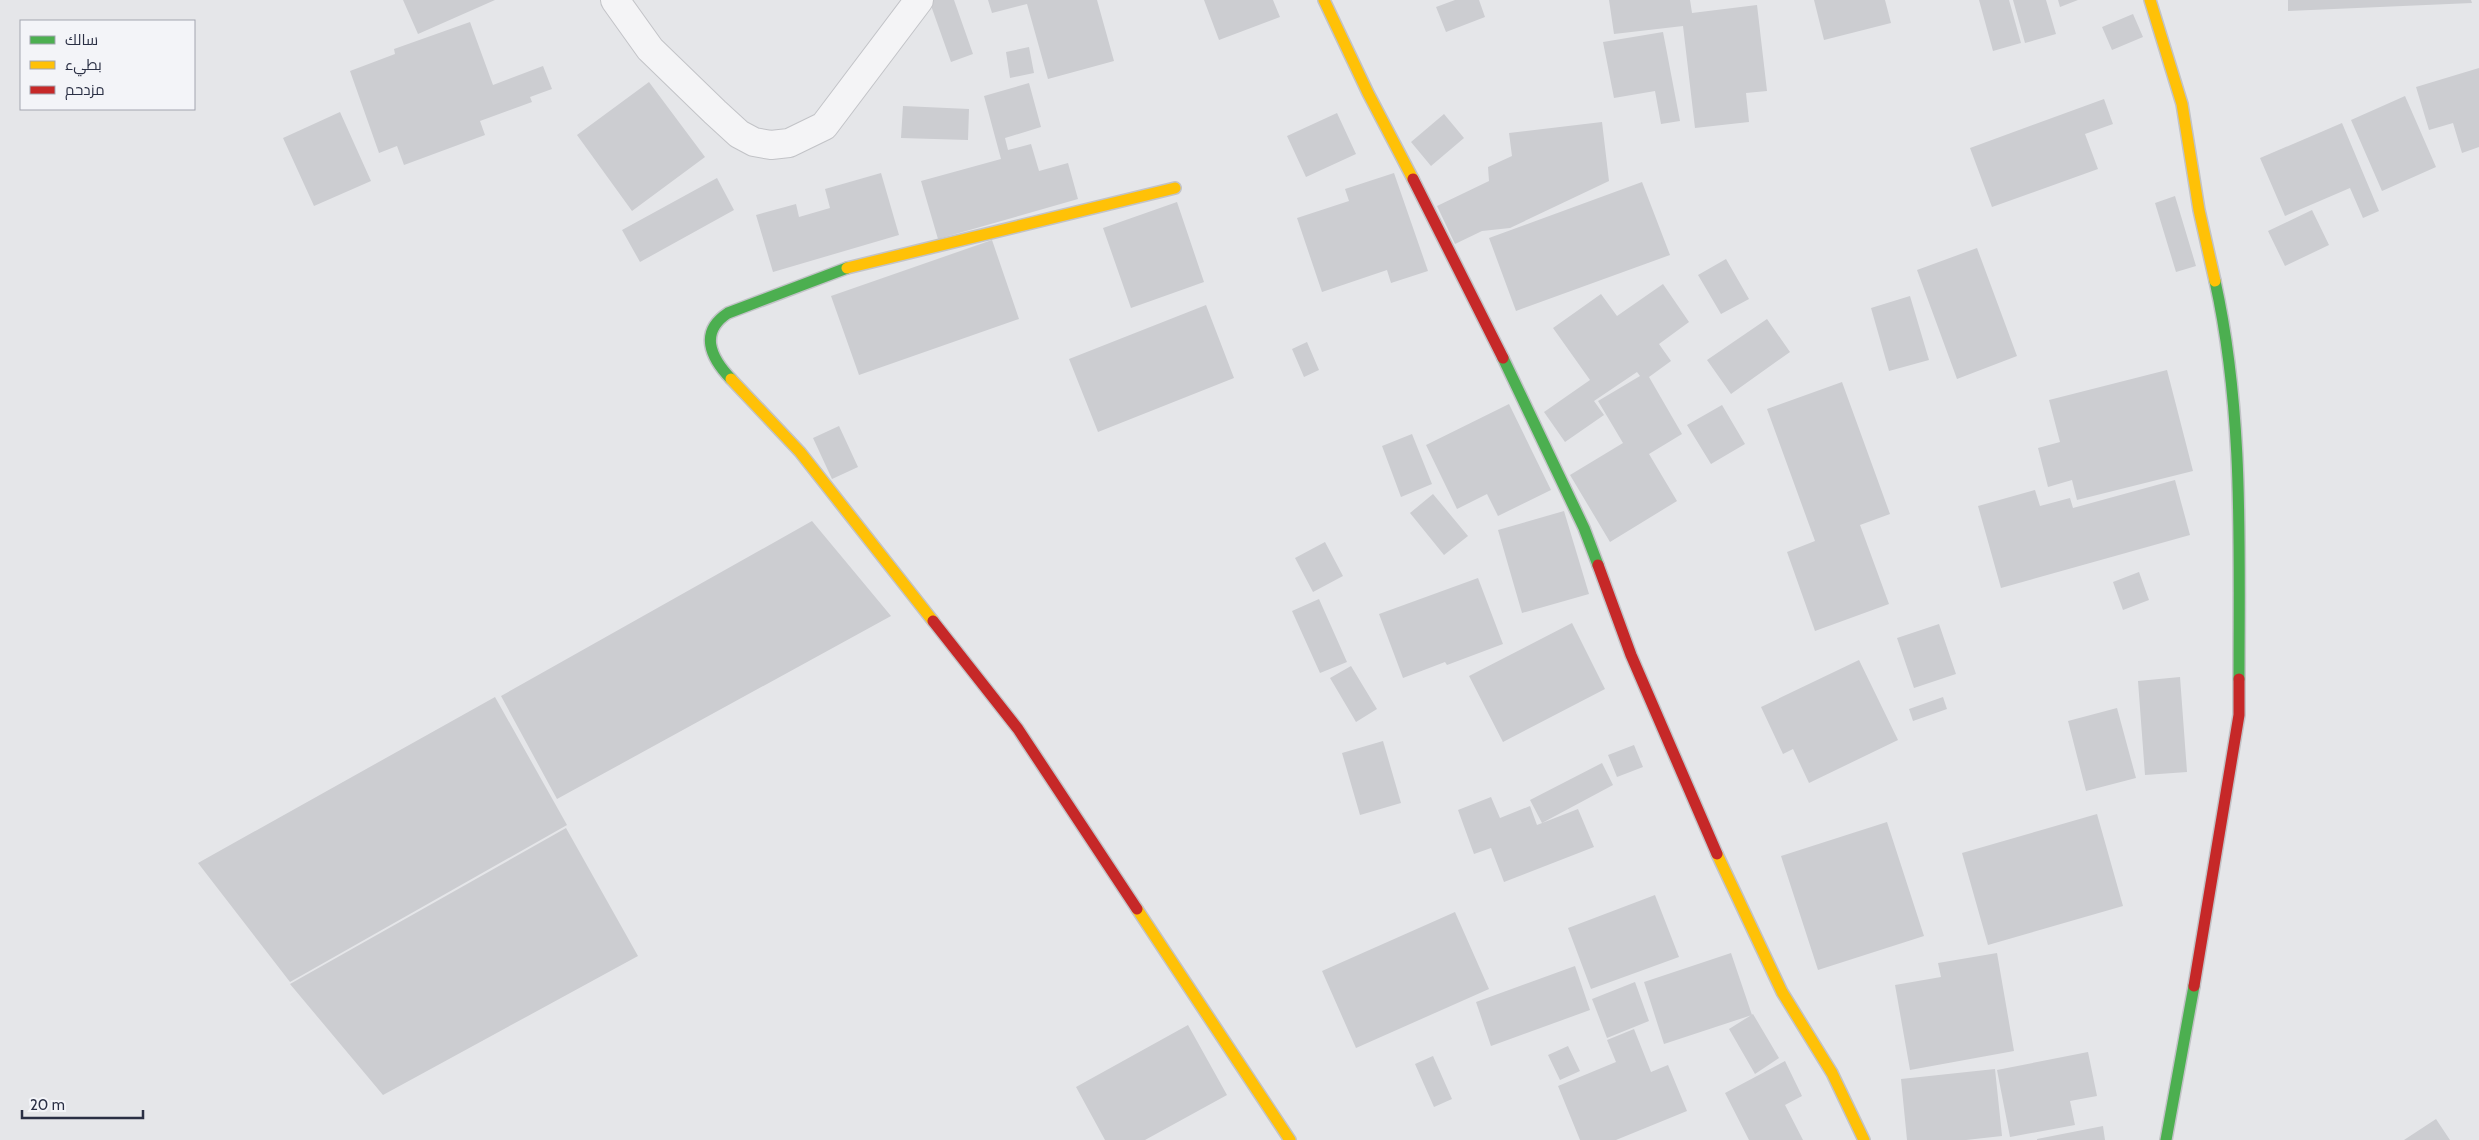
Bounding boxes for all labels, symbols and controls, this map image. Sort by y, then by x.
legend [20,20,195,110]
text: سالك [65,31,98,49]
text: بطيء [65,56,102,77]
text: مزدحم [65,81,105,100]
scale bar [22,1088,144,1120]
text: 20 m [30,1096,65,1114]

